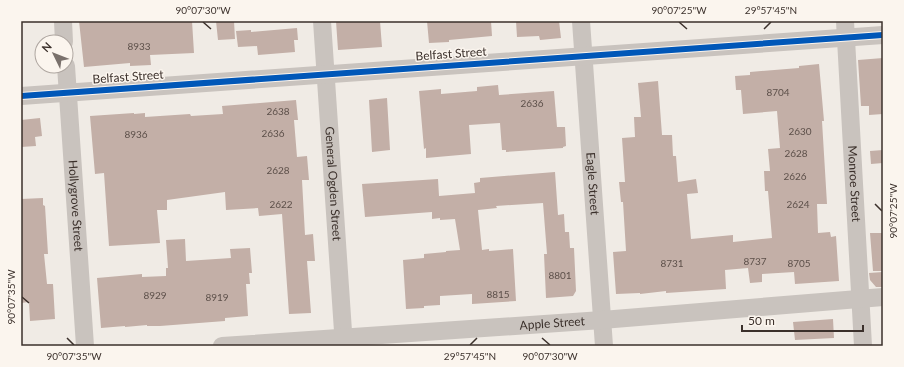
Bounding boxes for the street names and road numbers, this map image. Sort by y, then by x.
street label: Belfast Street [415,43,488,63]
street label: Belfast Street [92,66,165,86]
street label: General Ogden Street [322,126,345,242]
street label: Monroe Street [845,145,864,223]
street label: Eagle Street [583,152,603,216]
street label: Hollygrove Street [65,159,87,253]
street label: Apple Street [519,313,586,333]

